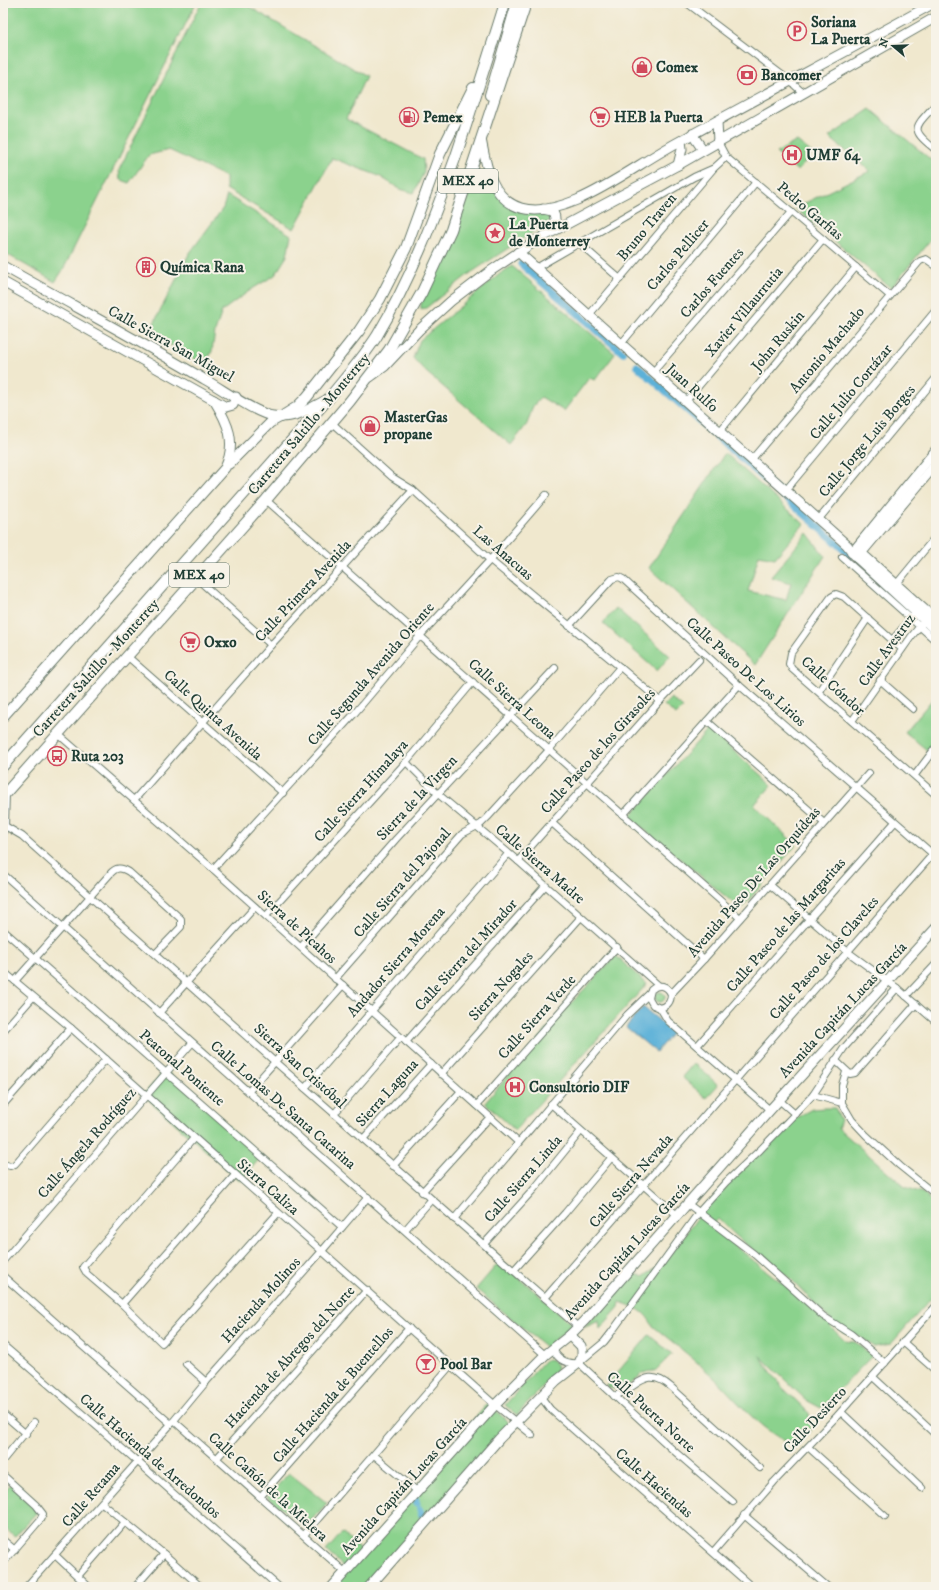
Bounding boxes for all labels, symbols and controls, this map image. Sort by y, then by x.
place label: Soriana La Puerta [811,13,871,49]
parking icon: Soriana La Puerta [786,20,808,42]
north arrow [873,26,913,66]
text: N [876,37,893,50]
shop icon: Comex [631,56,653,78]
place label: Comex [656,58,699,77]
bank icon: Bancomer [736,64,758,86]
place label: Bancomer [761,66,822,85]
fuel station icon: Pemex [398,106,420,128]
supermarket icon: HEB la Puerta [589,106,611,128]
place label: Pemex [423,108,463,127]
place label: HEB la Puerta [614,108,704,127]
hospital icon: UMF 64 [781,144,803,166]
place label: UMF 64 [806,146,862,165]
road number: MEX 40 [438,169,498,193]
street label: Pedro Garfias [773,178,847,244]
street label: Bruno Traven [613,189,681,265]
place label: La Puerta de Monterrey [509,215,591,251]
street label: Carlos Pellicer [643,215,714,295]
place icon: La Puerta de Monterrey [484,222,506,244]
street label: Carlos Fuentes [676,244,748,322]
building icon: Química Rana [135,256,157,278]
place label: Química Rana [160,258,245,277]
street label: Xavier Villaurrutia [701,263,788,361]
street label: Calle Sierra San Miguel [104,301,238,387]
street label: Antonio Machado [785,303,869,397]
street label: John Ruskin [746,307,809,377]
street label: Calle Julio Cortázar [805,340,897,444]
street label: Carretera Saltillo - Monterrey [244,348,375,499]
street label: Juan Rulfo [660,358,722,417]
street label: Calle Jorge Luis Borges [814,381,920,501]
place label: MasterGas propane [383,408,448,444]
shop icon: MasterGas propane [359,415,381,437]
street label: Las Anacuas [469,521,537,585]
street label: Calle Primera Avenida [251,535,356,646]
road number: MEX 40 [169,563,229,587]
street label: Carretera Saltillo - Monterrey [29,594,164,741]
street label: Calle Segunda Avenida Oriente [303,598,439,750]
street label: Calle Avestruz [854,609,920,690]
street label: Calle Paseo De Los Lirios [682,613,810,731]
supermarket icon: Oxxo [179,631,201,653]
place label: Oxxo [204,633,237,652]
street label: Calle Cóndor [797,652,869,720]
street label: Calle Sierra Leona [464,654,560,744]
street label: Calle Quinta Avenida [160,666,267,765]
street label: Calle Paseo de los Girasoles [537,684,659,818]
street label: Calle Sierra Himalaya [310,735,413,846]
bus stop icon: Ruta 203 [46,745,68,767]
place label: Ruta 203 [71,747,124,766]
street label: Sierra de la Virgen [373,751,462,845]
street label: Avenida Paseo De Las Orquídeas [683,803,825,961]
street label: Calle Sierra Madre [491,820,589,908]
street label: Calle Sierra del Pajonal [349,824,455,942]
street label: Calle Paseo de las Margaritas [722,854,850,996]
street label: Sierra de Picahos [253,886,341,968]
street label: Calle Paseo de los Claveles [765,892,883,1024]
street label: Calle Sierra del Mirador [411,895,522,1015]
street label: Andador Sierra Morena [343,902,450,1021]
street label: Avenida Capitán Lucas García [775,938,911,1082]
street label: Sierra Nogales [465,947,537,1025]
street label: Calle Sierra Verde [494,971,580,1063]
street label: Sierra San Cristóbal [250,1019,351,1113]
street label: Peatonal Poniente [135,1026,229,1110]
street label: Calle Lomas De Santa Catarina [206,1037,360,1174]
street label: Sierra Laguna [352,1055,423,1131]
hospital icon: Consultorio DIF [504,1076,526,1098]
place label: Consultorio DIF [529,1078,630,1097]
street label: Calle Ángela Rodríguez [33,1082,141,1202]
street label: Calle Sierra Nevada [585,1130,677,1232]
street label: Calle Sierra Linda [480,1131,567,1227]
street label: Sierra Caliza [233,1155,303,1220]
street label: Avenida Capitán Lucas García [560,1178,694,1324]
street label: Hacienda Molinos [217,1253,305,1347]
street label: Hacienda de Abregos del Norte [221,1282,359,1432]
street label: Calle Hacienda de Buentellos [268,1323,398,1467]
bar icon: Pool Bar [415,1353,437,1375]
place label: Pool Bar [440,1355,493,1374]
street label: Calle Puerta Norte [603,1367,699,1457]
street label: Calle Desierto [779,1382,851,1458]
street label: Calle Hacienda de Arredondos [75,1389,225,1523]
street label: Avenida Capitán Lucas García [337,1413,471,1559]
street label: Calle Cañón de la Mielera [204,1428,332,1546]
street label: Calle Haciendas [611,1444,697,1522]
street label: Calle Retama [58,1458,125,1531]

